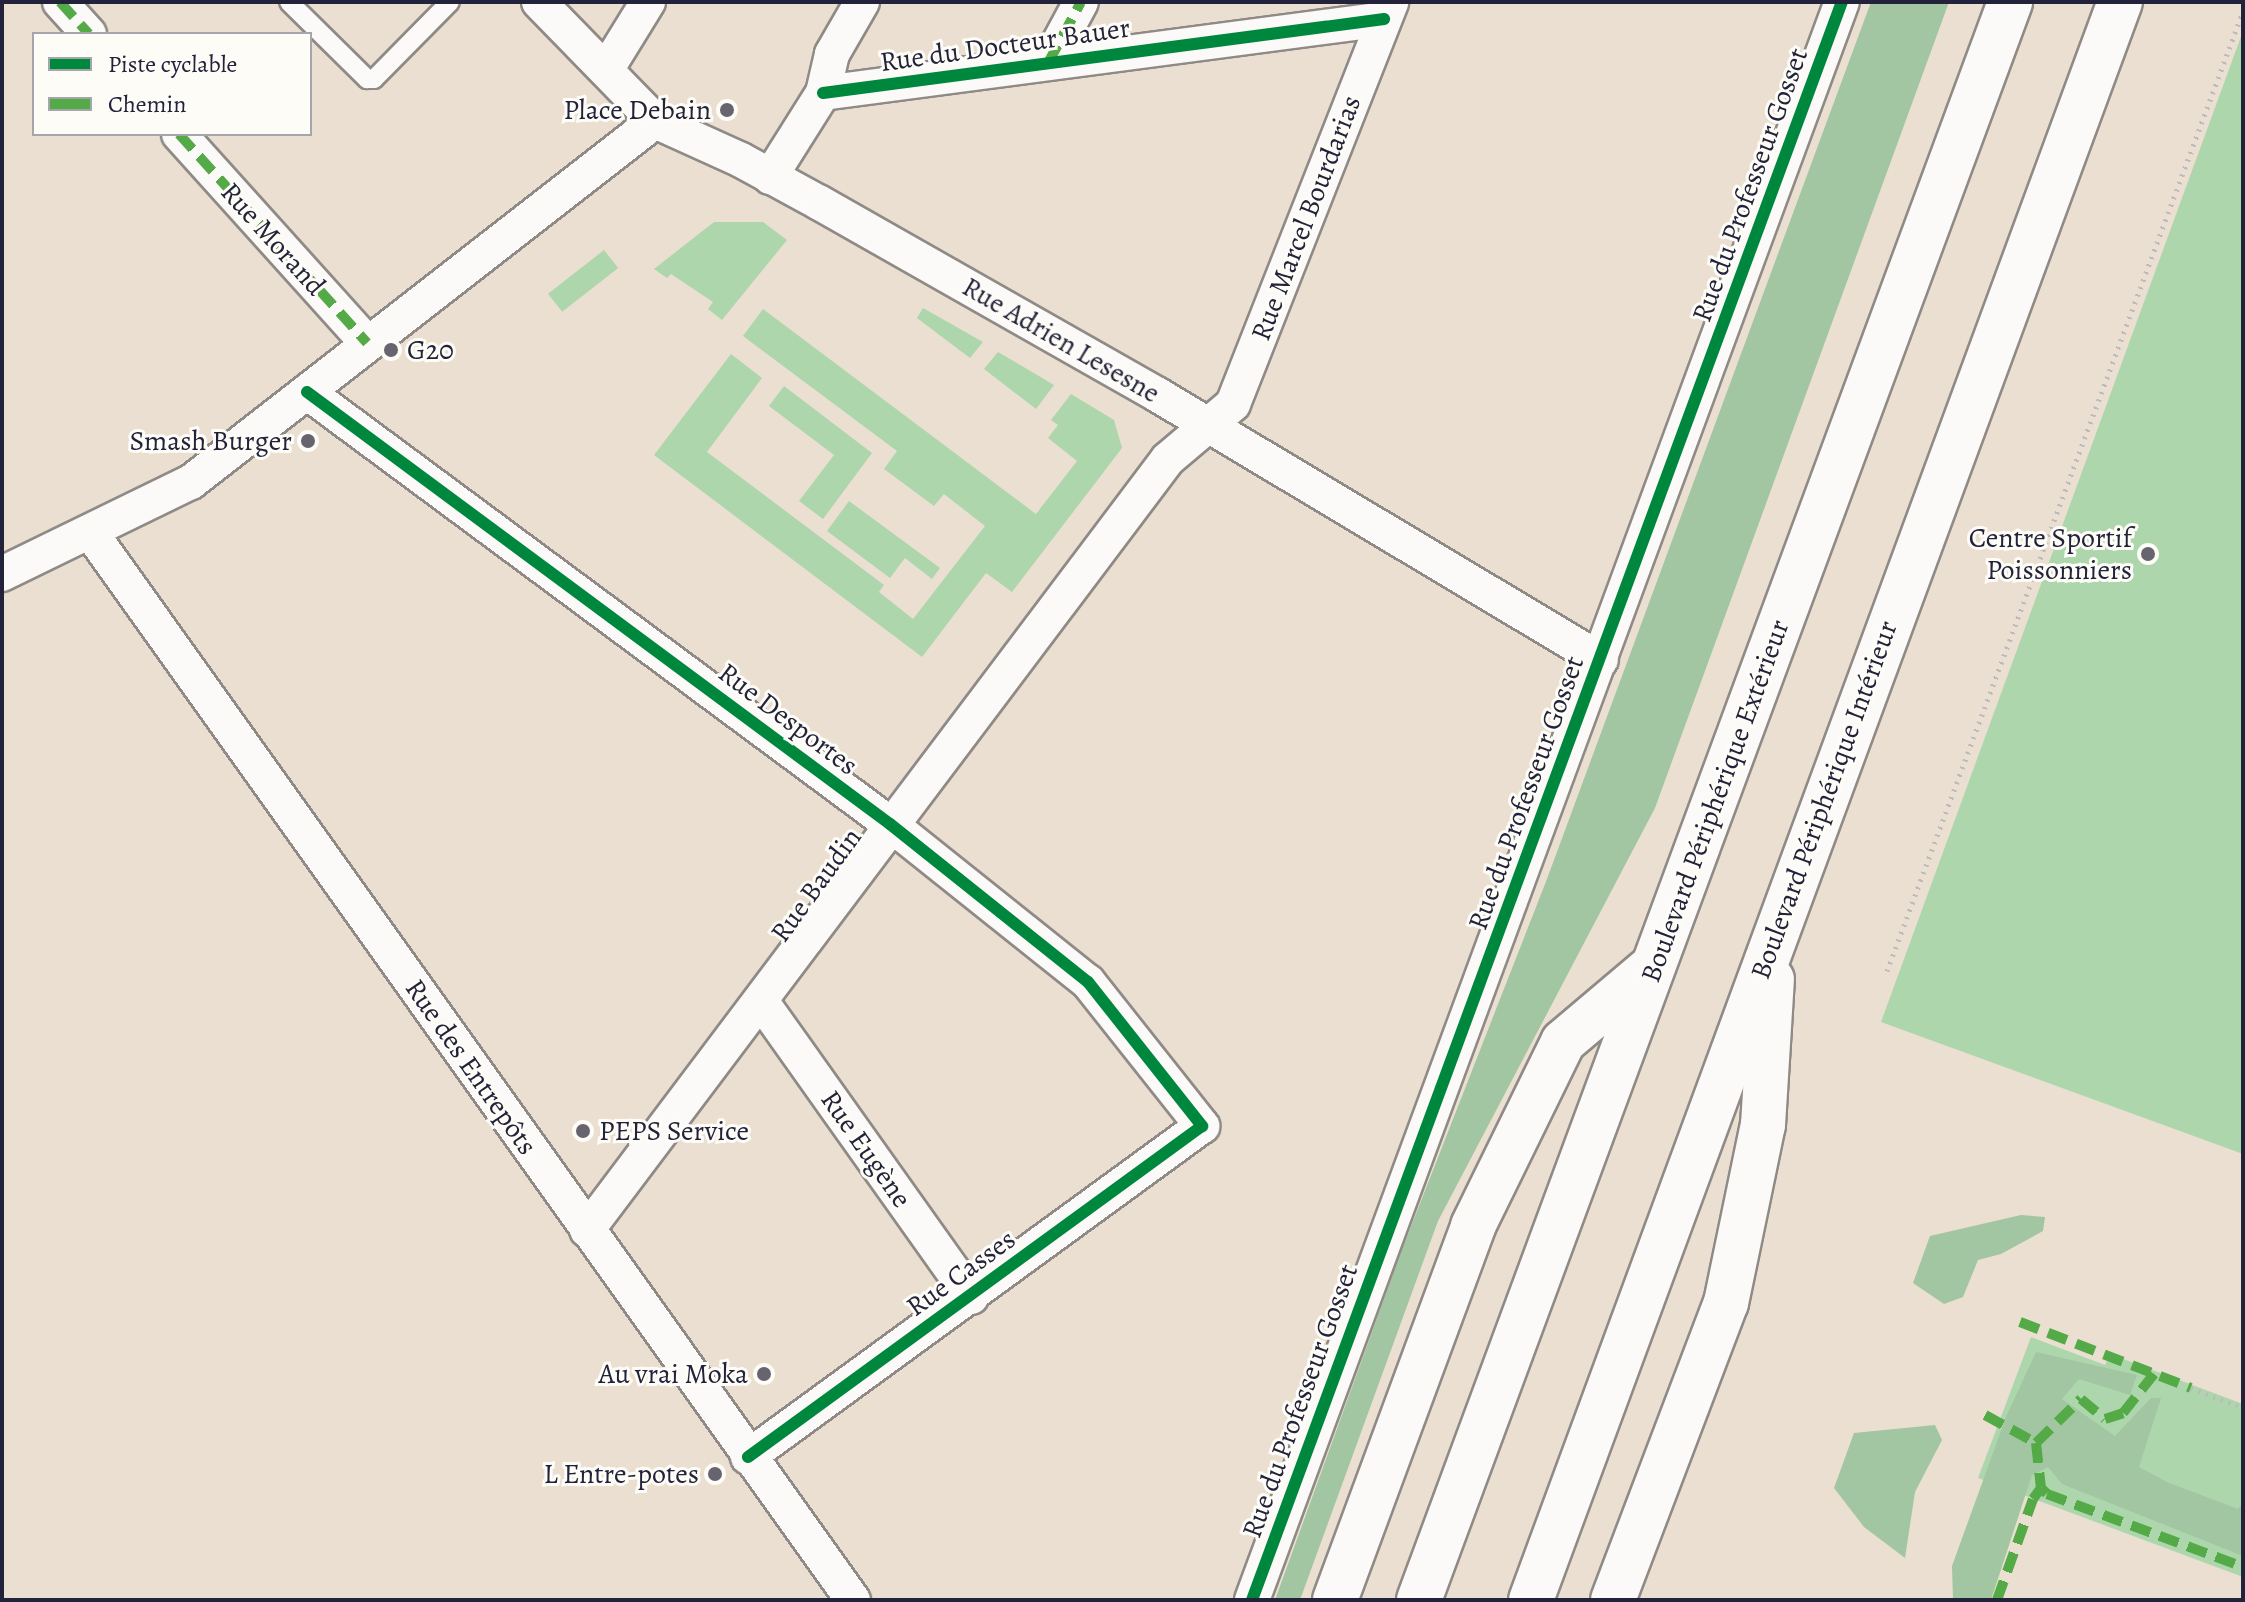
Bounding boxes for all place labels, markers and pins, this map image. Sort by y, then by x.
place label: Place Debain [563,93,711,127]
marker: Place Debain [718,101,736,119]
place label: G20 [407,333,454,367]
marker: G20 [382,341,400,359]
place label: Smash Burger [129,424,292,458]
marker: Smash Burger [299,432,317,450]
place label: Centre Sportif Poissonniers [1969,521,2132,587]
marker: Centre Sportif Poissonniers [2139,545,2157,563]
place label: PEPS Service [599,1114,749,1148]
marker: PEPS Service [574,1122,592,1140]
place label: Au vrai Moka [599,1357,748,1391]
marker: Au vrai Moka [755,1365,773,1383]
place label: L Entre-potes [544,1457,699,1491]
marker: L Entre-potes [706,1465,724,1483]

